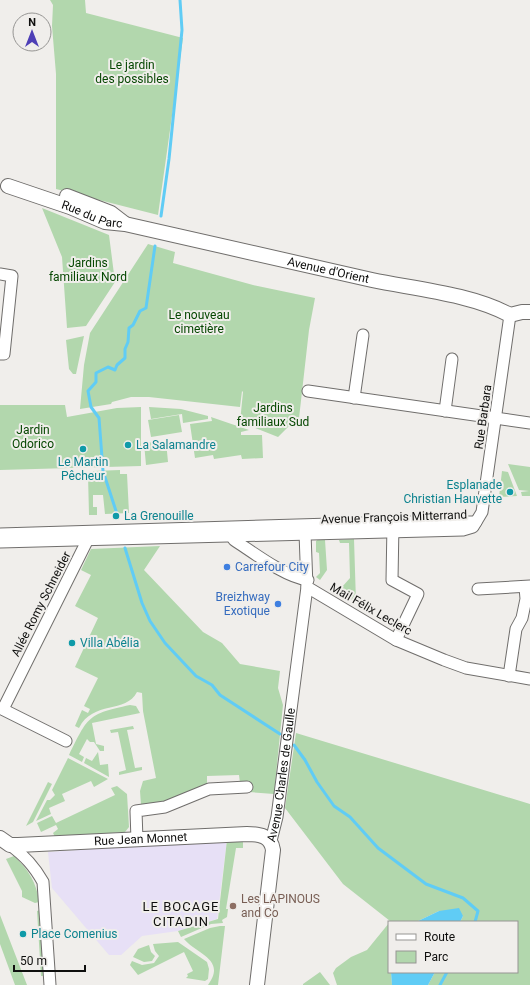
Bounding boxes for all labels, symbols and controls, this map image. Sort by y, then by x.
north arrow [12,12,52,52]
text: N [28,16,36,29]
park label: Le jardin des possibles [95,58,169,86]
street label: Rue du Parc [60,198,123,231]
street label: Avenue d'Orient [286,254,370,286]
park label: Jardins familiaux Nord [49,256,127,284]
park label: Le nouveau cimetière [168,308,230,336]
street label: Rue Barbara [472,384,494,450]
park label: Jardins familiaux Sud [237,401,309,429]
park label: Jardin Odorico [12,423,54,451]
place label: La Salamandre [136,438,216,452]
marker: La Salamandre [123,440,133,450]
marker: Le Martin Pêcheur [78,444,88,454]
place label: Le Martin Pêcheur [58,455,108,483]
place label: Esplanade Christian Hauvette [403,478,502,506]
marker: Esplanade Christian Hauvette [505,487,515,497]
street label: Avenue François Mitterrand [321,507,467,527]
place label: La Grenouille [124,509,194,523]
marker: La Grenouille [111,511,121,521]
street label: Allée Romy Schneider [8,549,74,659]
place label: Carrefour City [235,560,309,574]
marker: Carrefour City [222,562,232,572]
street label: Mail Félix Leclerc [328,580,414,638]
place label: Breizhway Exotique [216,590,270,618]
marker: Breizhway Exotique [273,599,283,609]
place label: Villa Abélia [80,636,139,650]
marker: Villa Abélia [67,638,77,648]
street label: Avenue Charles de Gaulle [264,707,298,843]
street label: Rue Jean Monnet [94,830,188,848]
place label: Les LAPINOUS and Co [241,892,320,920]
district label: LE BOCAGE CITADIN [143,899,219,929]
marker: Les LAPINOUS and Co [228,901,238,911]
legend [388,921,518,973]
place label: Place Comenius [31,927,118,941]
marker: Place Comenius [18,929,28,939]
text: Route [424,930,455,944]
scale bar [14,947,85,973]
text: Parc [424,950,448,964]
text: 50 m [20,954,47,968]

